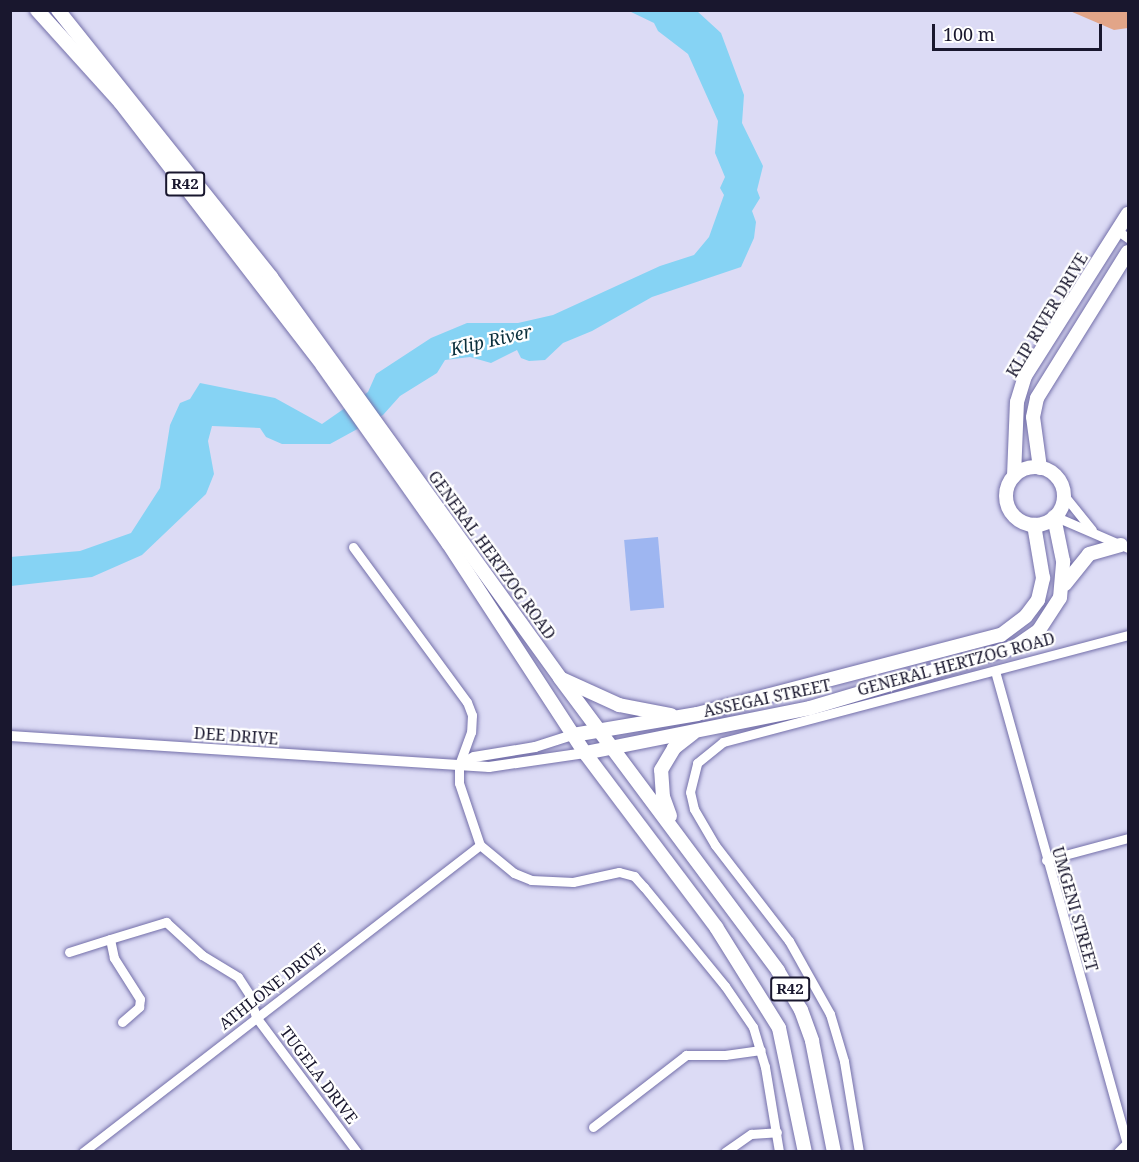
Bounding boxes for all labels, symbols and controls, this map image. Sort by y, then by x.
scale bar [935,12,1104,50]
text: 100 m [943,22,995,46]
road number: R42 [164,172,206,196]
street label: KLIP RIVER DRIVE [1002,249,1092,381]
water label: Klip River [448,320,534,360]
street label: GENERAL HERTZOG ROAD [424,467,560,643]
street label: GENERAL HERTZOG ROAD [855,628,1057,700]
street label: ASSEGAI STREET [702,675,832,721]
street label: DEE DRIVE [193,723,279,749]
street label: UMGENI STREET [1048,845,1102,973]
street label: ATHLONE DRIVE [215,938,329,1034]
road number: R42 [769,977,811,1001]
street label: TUGELA DRIVE [276,1023,362,1127]

